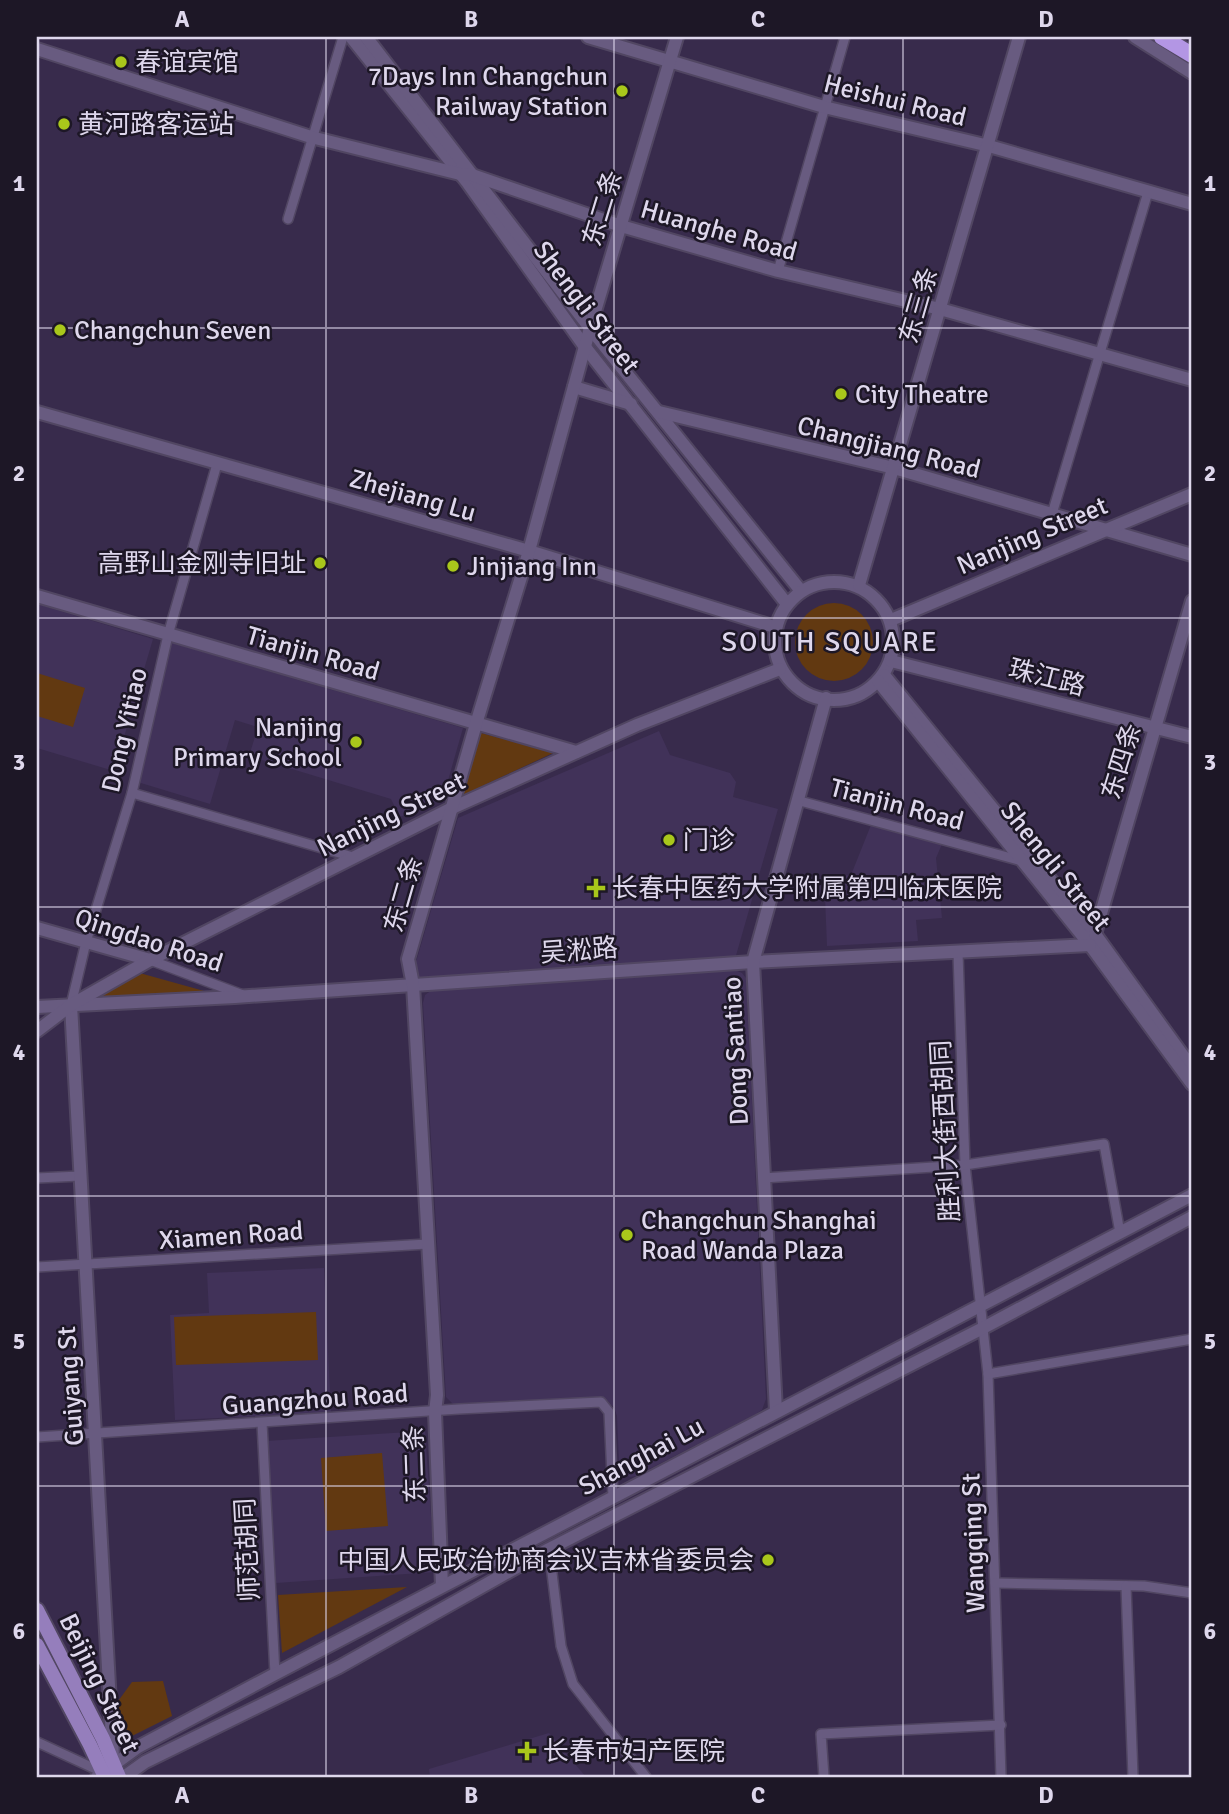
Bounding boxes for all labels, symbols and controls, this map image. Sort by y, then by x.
text: A [175,5,190,34]
text: B [464,5,478,34]
text: C [751,5,765,34]
text: D [1038,5,1054,34]
place label: 春谊宾馆 [135,47,239,79]
marker: 春谊宾馆 [113,54,129,70]
place label: 7Days Inn Changchun Railway Station [368,61,608,123]
street label: Heishui Road [820,68,969,134]
marker: 7Days Inn Changchun Railway Station [614,83,630,99]
place label: 黄河路客运站 [78,109,234,141]
marker: 黄河路客运站 [56,116,72,132]
street label: 东二条 [576,166,630,250]
text: 1 [13,169,25,198]
text: 1 [1204,169,1216,198]
street label: Huanghe Road [637,193,801,269]
street label: Shengli Street [526,235,646,380]
street label: 东三条 [893,263,945,347]
place label: Changchun Seven [74,315,271,347]
marker: Changchun Seven [52,322,68,338]
place label: City Theatre [855,379,989,411]
marker: City Theatre [833,386,849,402]
street label: Changjiang Road [794,410,984,486]
text: 2 [13,459,25,488]
text: 2 [1204,459,1216,488]
street label: Zhejiang Lu [346,463,480,529]
street label: Nanjing Street [952,490,1113,582]
place label: 高野山金刚寺旧址 [98,548,306,580]
place label: Jinjiang Inn [467,551,597,583]
marker: 高野山金刚寺旧址 [312,555,328,571]
marker: Jinjiang Inn [445,558,461,574]
street label: Tianjin Road [242,620,383,688]
district label: SOUTH SQUARE [721,625,939,659]
street label: 珠江路 [1005,653,1088,703]
street label: Dong Yitiao [95,665,155,796]
place label: Nanjing Primary School [173,712,342,774]
street label: 东四条 [1095,719,1149,803]
marker: Nanjing Primary School [348,734,364,750]
text: 3 [13,748,25,777]
text: 3 [1204,748,1216,777]
street label: Nanjing Street [312,765,471,864]
street label: Tianjin Road [826,772,967,838]
street label: Shengli Street [993,795,1117,938]
place label: 门诊 [683,825,735,857]
marker: 门诊 [661,832,677,848]
street label: 东二条 [378,852,430,936]
place label: 长春中医药大学附属第四临床医院 [612,873,1002,905]
marker: 长春中医药大学附属第四临床医院 [586,878,606,898]
street label: Qingdao Road [71,902,227,980]
street label: 吴淞路 [539,932,619,970]
street label: Dong Santiao [716,976,756,1126]
text: 4 [13,1038,25,1067]
text: 4 [1204,1038,1216,1067]
street label: 胜利大街西胡同 [925,1039,967,1223]
place label: Changchun Shanghai Road Wanda Plaza [641,1205,877,1267]
street label: Xiamen Road [158,1215,304,1257]
marker: Changchun Shanghai Road Wanda Plaza [619,1227,635,1243]
street label: Guiyang St [51,1325,91,1447]
text: 5 [13,1327,25,1356]
text: 5 [1204,1327,1216,1356]
street label: Guangzhou Road [221,1378,409,1422]
street label: Shanghai Lu [573,1411,709,1503]
street label: 东二条 [398,1424,432,1504]
street label: Wangqing St [956,1472,992,1614]
street label: 师范胡同 [229,1497,267,1603]
place label: 中国人民政治协商会议吉林省委员会 [338,1545,754,1577]
marker: 中国人民政治协商会议吉林省委员会 [760,1552,776,1568]
street label: Beijing Street [52,1608,147,1759]
text: 6 [13,1617,25,1646]
text: 6 [1204,1617,1216,1646]
place label: 长春市妇产医院 [543,1736,725,1768]
marker: 长春市妇产医院 [517,1741,537,1761]
text: A [175,1781,190,1810]
text: B [464,1781,478,1810]
text: C [751,1781,765,1810]
text: D [1038,1781,1054,1810]

